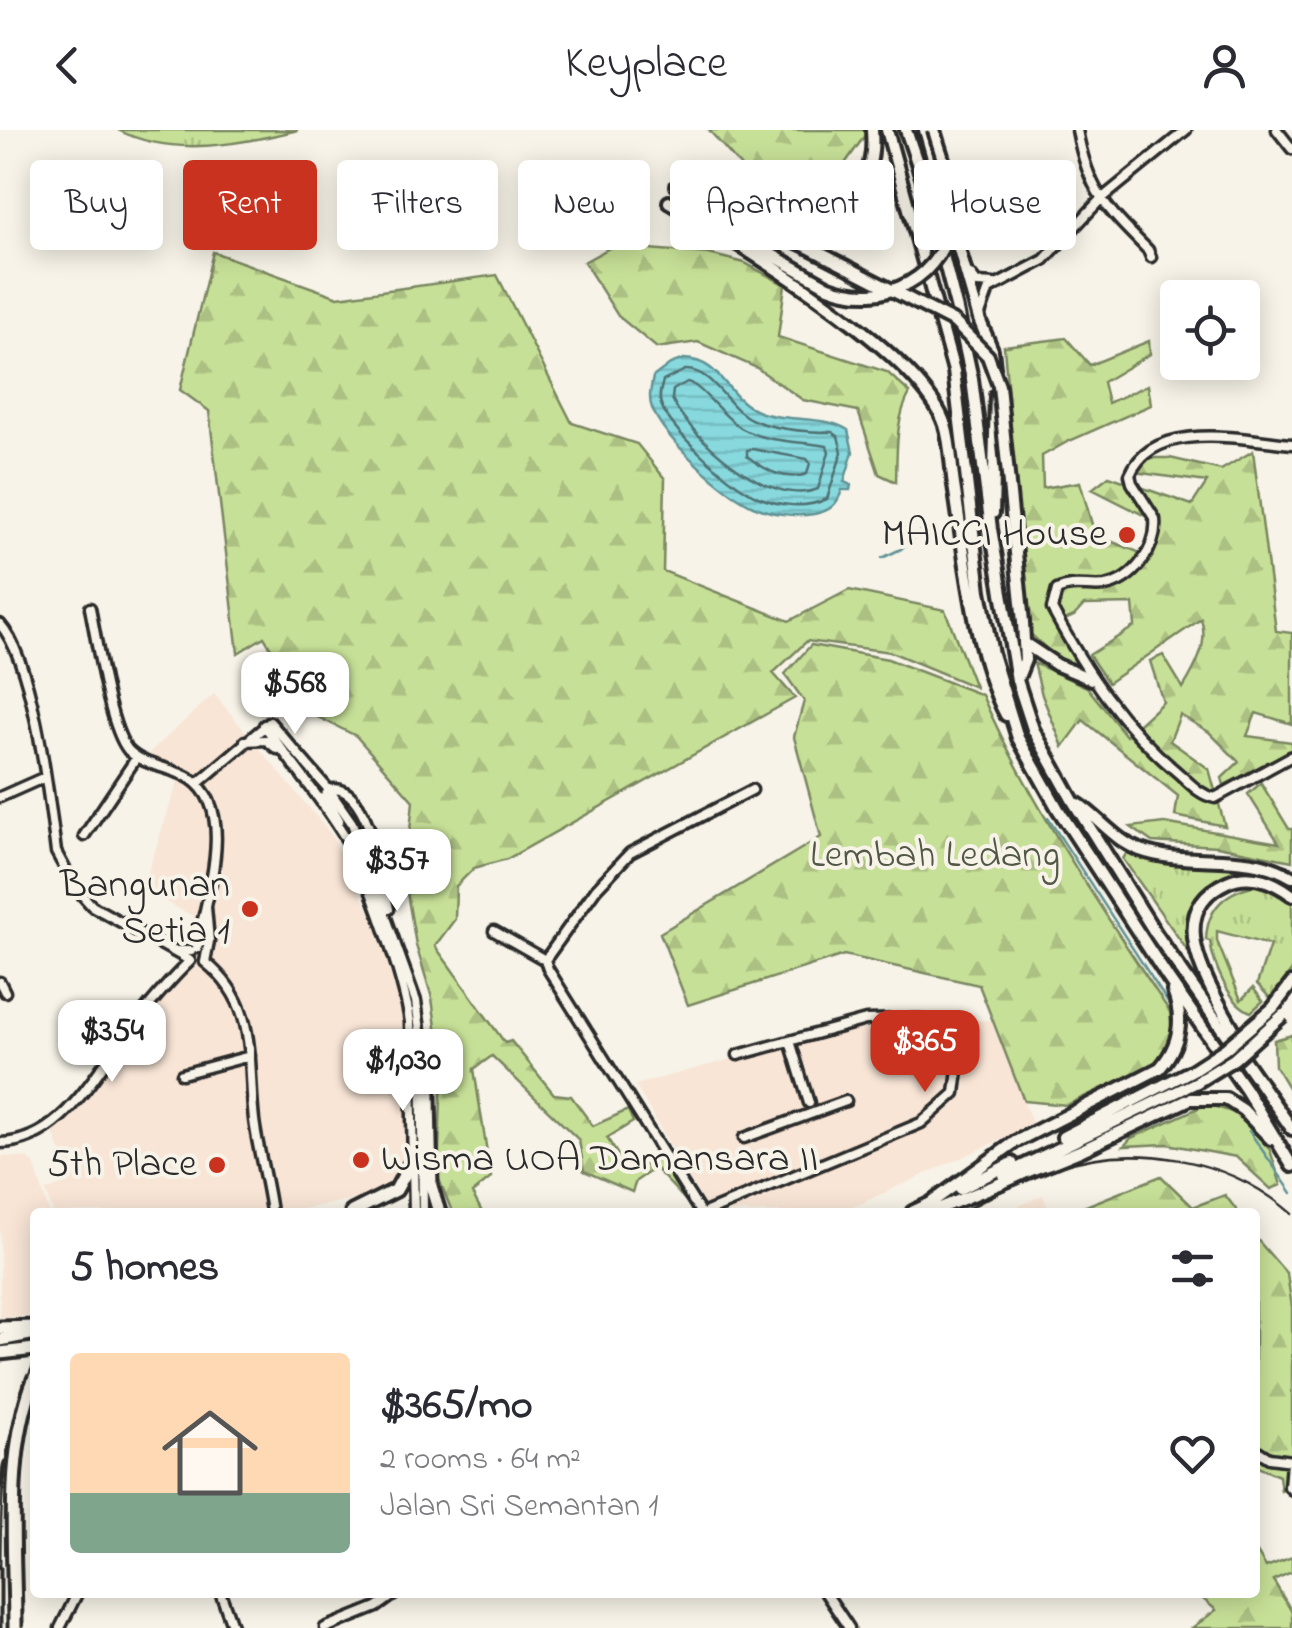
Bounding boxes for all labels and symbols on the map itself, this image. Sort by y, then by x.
place label: MAICCI House [881,506,1107,565]
marker: MAICCI House [1116,524,1138,546]
pin: $568 [236,652,354,737]
park label: Lembah Ledang [810,827,1060,886]
pin: $357 [338,829,456,914]
place label: Bangunan Setia 1 [59,857,230,962]
marker: Bangunan Setia 1 [239,898,261,920]
pin: $354 [53,1000,171,1085]
pin: $365 [866,1010,984,1095]
pin: $1,030 [322,1029,484,1114]
place label: Wisma UOA Damansara II [381,1131,818,1190]
place label: 5th Place [47,1136,197,1195]
marker: Wisma UOA Damansara II [350,1149,372,1171]
marker: 5th Place [206,1154,228,1176]

